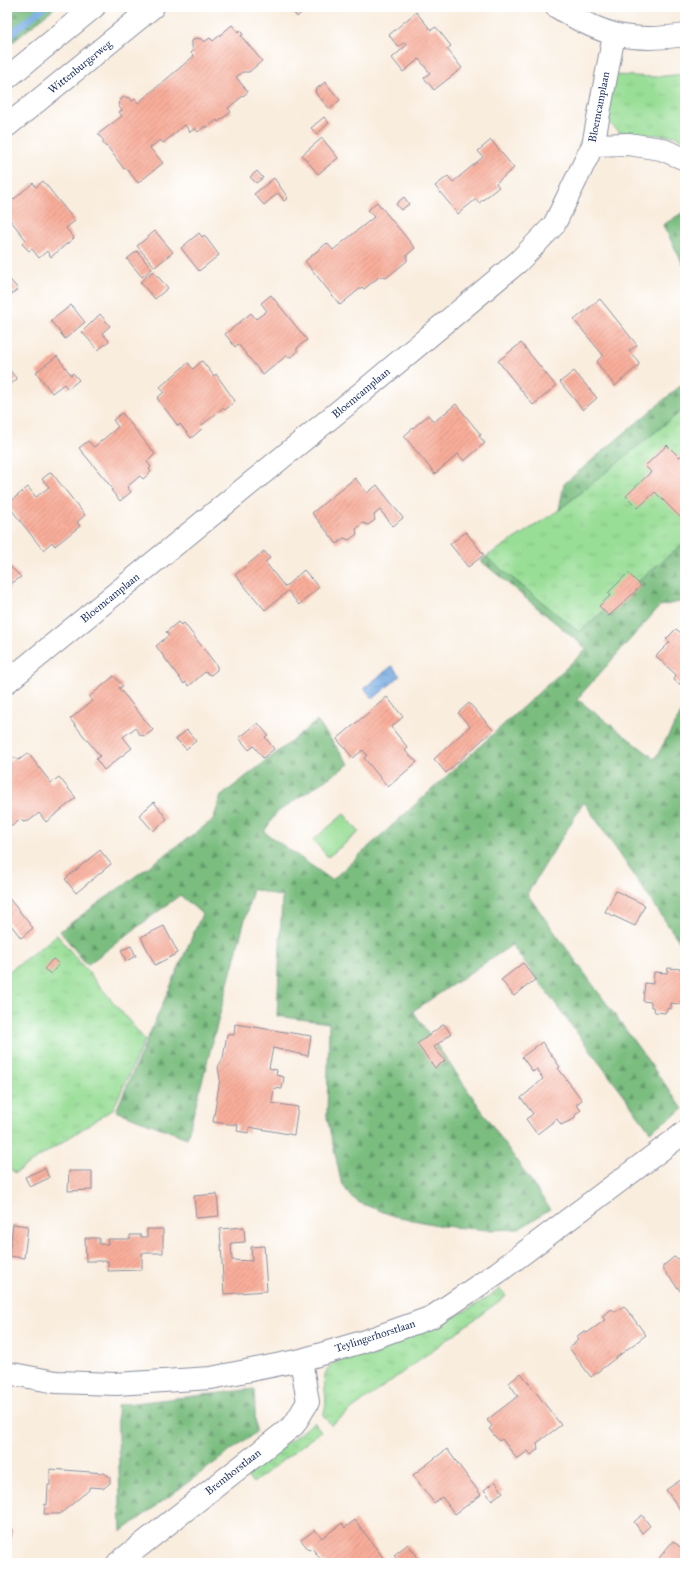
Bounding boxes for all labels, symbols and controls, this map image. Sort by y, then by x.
street label: Wittenburgerweg [46,37,115,97]
street label: Bloemcamplaan [586,70,612,143]
street label: Bloemcamplaan [329,365,393,421]
street label: Bloemcamplaan [78,570,142,626]
street label: Teylingerhorstlaan [333,1317,417,1355]
street label: Bremhorstlaan [203,1446,263,1498]

